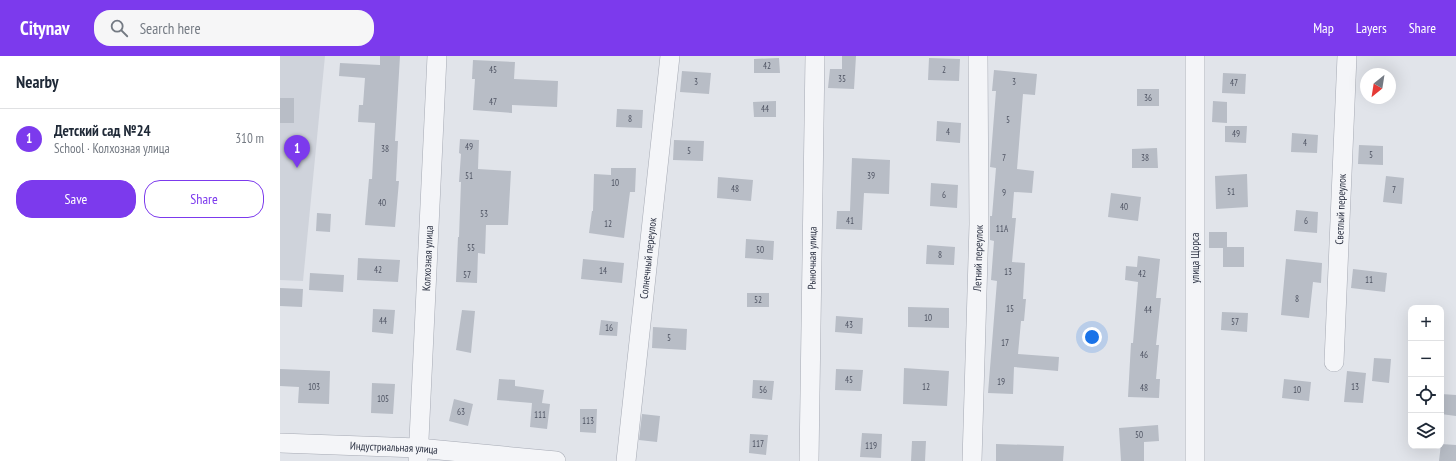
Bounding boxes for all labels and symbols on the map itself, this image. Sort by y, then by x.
house number: 42 [763,60,771,71]
house number: 45 [489,64,497,75]
house number: 2 [942,64,946,75]
north arrow [1360,68,1396,104]
house number: 35 [838,73,846,84]
house number: 3 [694,76,698,87]
house number: 3 [1012,76,1016,87]
house number: 47 [1230,77,1238,88]
house number: 36 [1144,92,1152,103]
house number: 47 [489,96,497,107]
house number: 44 [761,103,769,114]
house number: 8 [628,113,632,124]
house number: 5 [1006,114,1010,125]
house number: 4 [946,126,950,137]
house number: 49 [1232,128,1240,139]
pin: 1 [284,135,310,168]
house number: 4 [1303,137,1307,148]
house number: 49 [465,141,473,152]
house number: 38 [381,143,389,154]
house number: 5 [687,145,691,156]
house number: 5 [1369,149,1373,160]
house number: 7 [1002,152,1006,163]
house number: 38 [1141,152,1149,163]
house number: 51 [465,170,473,181]
house number: 39 [867,170,875,181]
street label: Светлый переулок [1332,173,1349,245]
house number: 10 [611,177,619,188]
house number: 48 [731,183,739,194]
house number: 7 [1392,184,1396,195]
house number: 51 [1227,186,1235,197]
house number: 9 [1002,187,1006,198]
house number: 6 [942,189,946,200]
house number: 40 [378,197,386,208]
house number: 40 [1120,201,1128,212]
house number: 53 [480,208,488,219]
house number: 41 [846,215,854,226]
house number: 6 [1304,215,1308,226]
street label: Солнечный переулок [637,216,659,299]
house number: 12 [604,218,612,229]
house number: 11А [996,223,1009,234]
street label: Летний переулок [970,224,986,292]
street label: Колхозная улица [419,225,436,291]
street label: Рыночная улица [805,226,819,290]
street label: улица Щорса [1188,233,1202,283]
house number: 55 [467,242,475,253]
house number: 50 [756,244,764,255]
house number: 8 [938,249,942,260]
house number: 42 [374,264,382,275]
house number: 14 [599,265,607,276]
house number: 13 [1004,266,1012,277]
house number: 42 [1138,268,1146,279]
house number: 57 [463,269,471,280]
house number: 11 [1365,274,1373,285]
house number: 8 [1295,293,1299,304]
house number: 52 [754,294,762,305]
house number: 15 [1006,303,1014,314]
house number: 44 [1144,304,1152,315]
house number: 10 [924,312,932,323]
house number: 44 [379,315,387,326]
house number: 57 [1231,316,1239,327]
house number: 43 [845,319,853,330]
house number: 16 [605,322,613,333]
your location [1082,327,1102,347]
house number: 5 [667,332,671,343]
house number: 17 [1001,337,1009,348]
house number: 46 [1140,349,1148,360]
house number: 45 [845,374,853,385]
house number: 19 [997,376,1005,387]
house number: 103 [308,381,320,392]
house number: 12 [922,381,930,392]
house number: 13 [1351,381,1359,392]
house number: 48 [1140,382,1148,393]
house number: 56 [759,384,767,395]
house number: 10 [1293,384,1301,395]
house number: 105 [377,393,389,404]
house number: 63 [457,406,465,417]
house number: 111 [534,409,546,420]
house number: 113 [582,415,594,426]
house number: 50 [1135,429,1143,440]
house number: 117 [752,438,764,449]
street label: Индустриальная улица [350,439,439,457]
house number: 119 [865,440,877,451]

